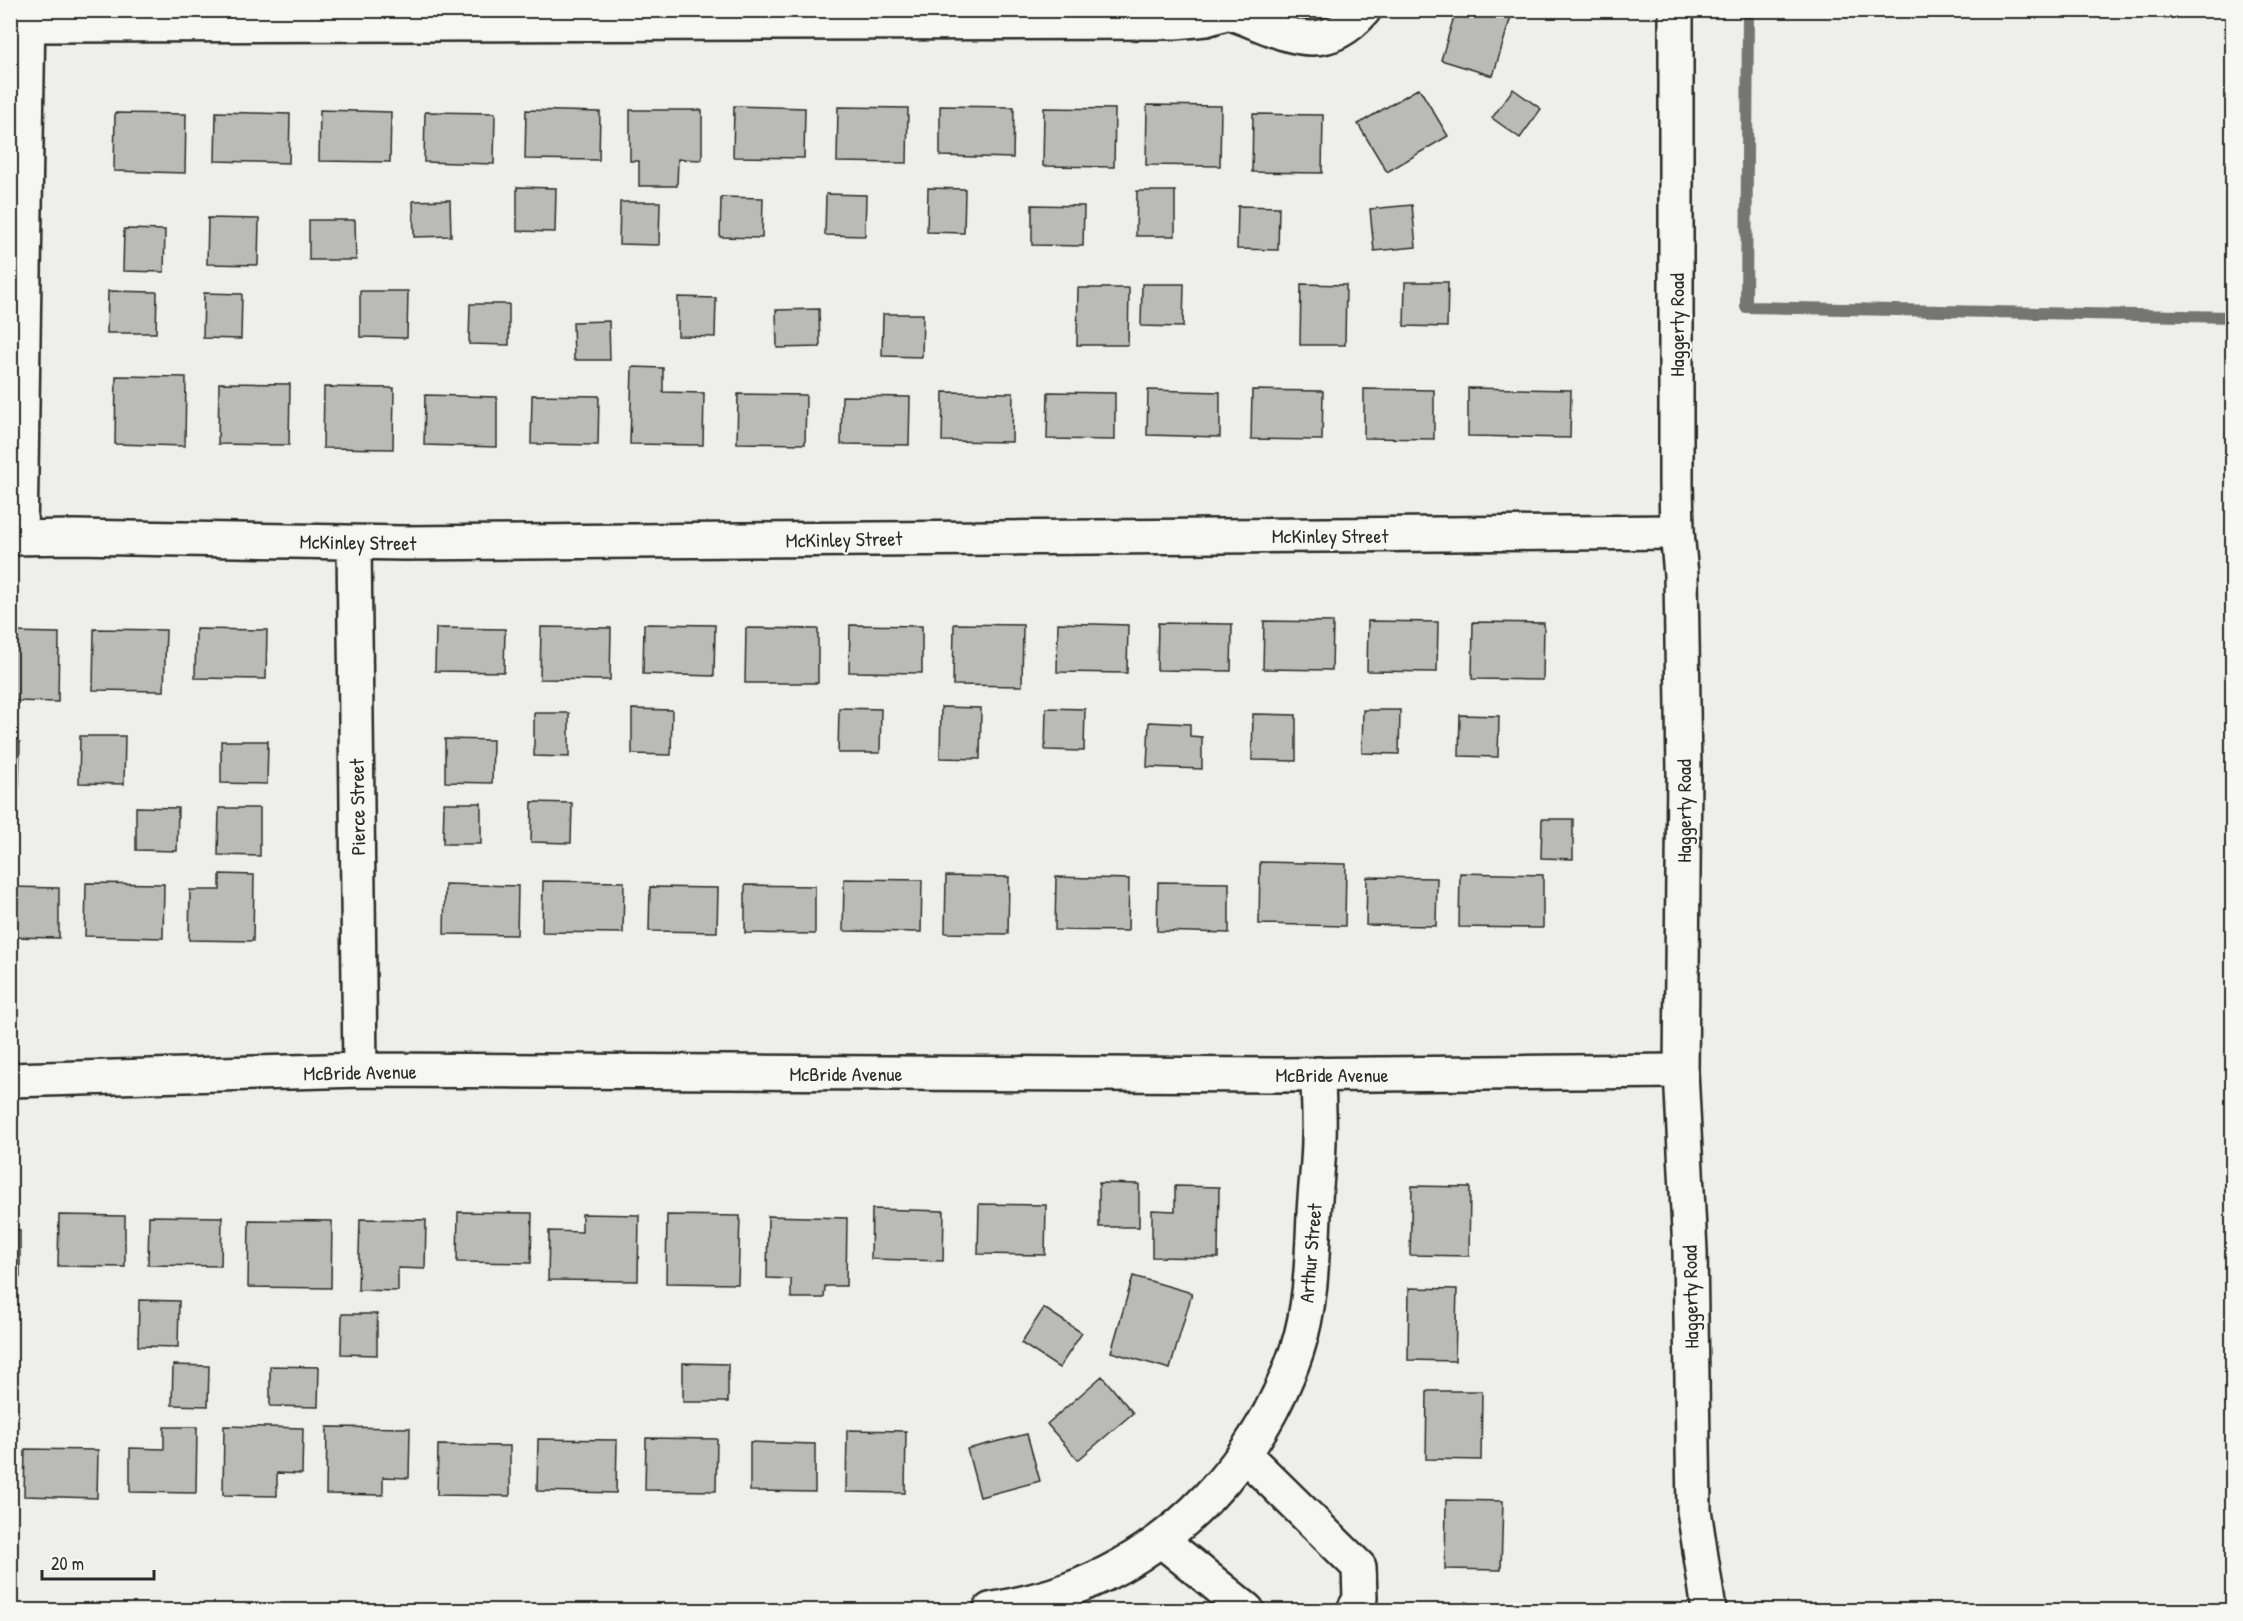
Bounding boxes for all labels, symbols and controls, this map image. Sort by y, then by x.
street label: Haggerty Road [1663,273,1690,377]
street label: McKinley Street [1272,522,1389,549]
street label: McKinley Street [785,524,904,554]
street label: McKinley Street [299,527,418,557]
street label: Pierce Street [343,757,371,856]
street label: Haggerty Road [1670,759,1697,863]
street label: McBride Avenue [303,1058,417,1086]
street label: McBride Avenue [789,1060,903,1087]
street label: McBride Avenue [1275,1061,1389,1088]
street label: Arthur Street [1292,1201,1328,1304]
street label: Haggerty Road [1676,1245,1704,1349]
scale bar [42,1543,154,1581]
text: 20 m [51,1551,84,1576]

